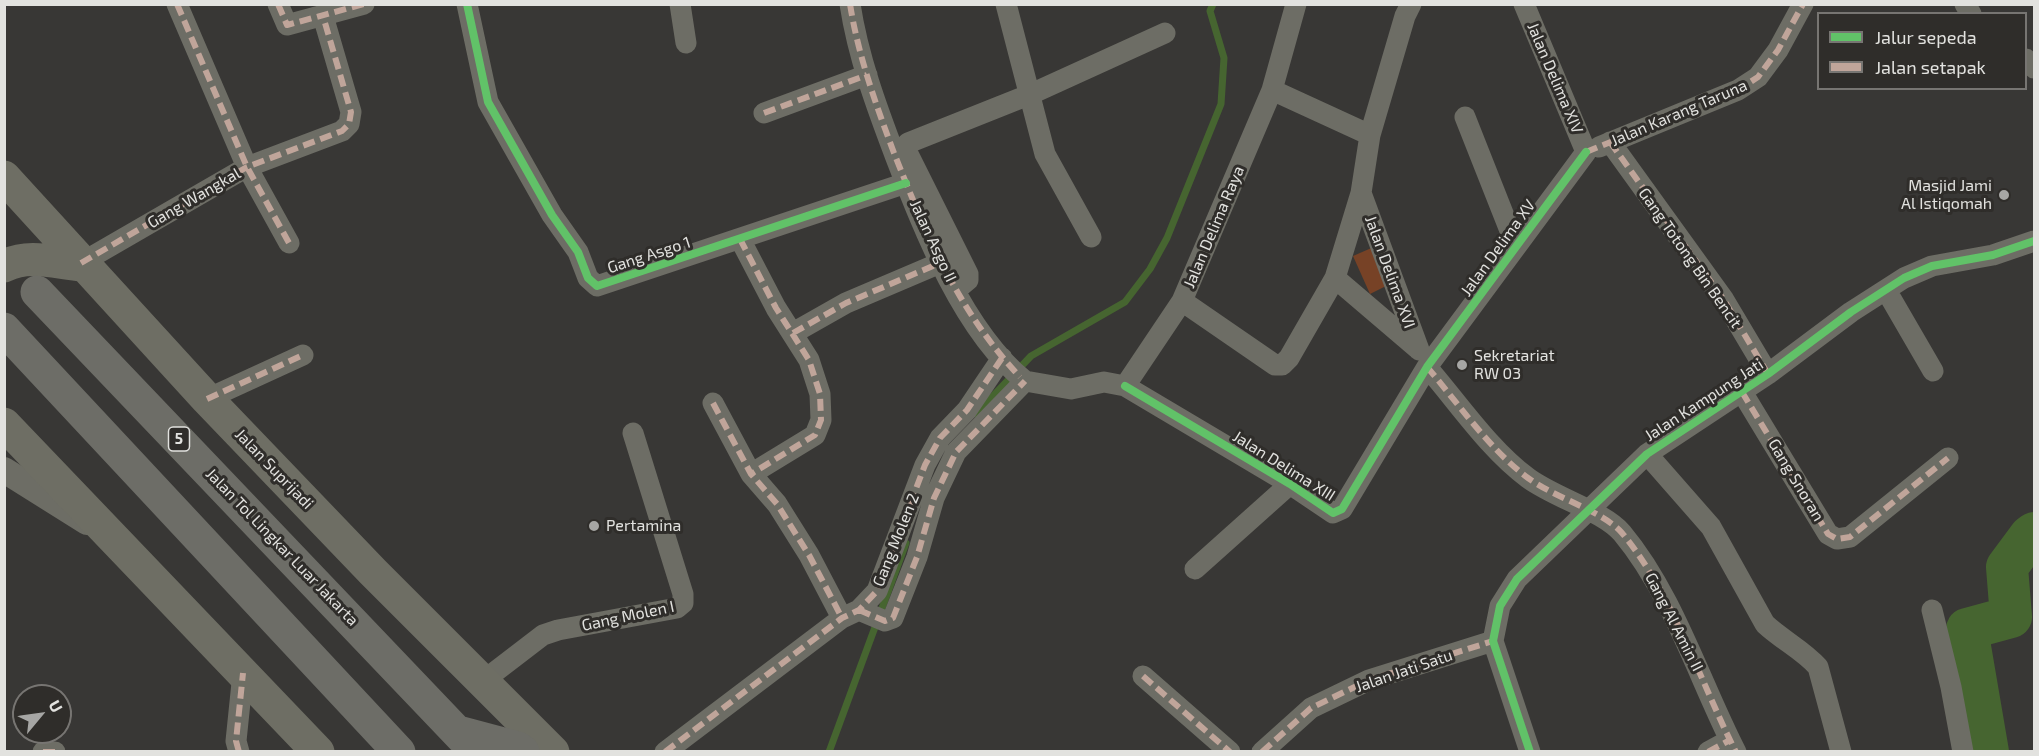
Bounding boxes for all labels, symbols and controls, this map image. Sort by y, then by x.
legend [1817,12,2027,90]
street label: Jalan Delima XIV [1523,20,1587,136]
text: Jalur sepeda [1875,26,1977,48]
text: Jalan setapak [1875,56,1986,78]
street label: Jalan Karang Taruna [1608,76,1750,150]
street label: Jalan Delima Raya [1180,163,1248,291]
street label: Gang Wangkal [144,164,244,232]
place label: Masjid Jami Al Istiqomah [1901,176,1992,214]
street label: Gang Totong Bin Bencit [1634,184,1746,332]
marker: Masjid Jami Al Istiqomah [1997,188,2011,202]
street label: Jalan Delima XV [1457,196,1539,300]
street label: Jalan Asgo II [906,197,960,285]
street label: Jalan Delima XVI [1361,213,1419,331]
street label: Gang Asgo 1 [605,232,693,278]
place label: Sekretariat RW 03 [1474,346,1555,384]
street label: Jalan Kampung Jati [1641,355,1767,445]
marker: Sekretariat RW 03 [1455,358,1469,372]
street label: Jalan Suprijadi [231,425,317,513]
road number: 5 [168,427,190,451]
street label: Jalan Delima XIII [1229,427,1339,505]
street label: Gang Snoran [1764,435,1828,525]
street label: Jalan Tol Lingkar Luar Jakarta [202,464,362,630]
street label: Gang Molen 2 [869,491,923,589]
place label: Pertamina [606,516,681,536]
marker: Pertamina [587,519,601,533]
street label: Gang Al Amin II [1641,569,1707,675]
street label: Gang Molen I [580,597,676,635]
street label: Jalan Jati Satu [1353,645,1455,697]
north arrow [12,684,72,744]
text: U [45,697,67,715]

